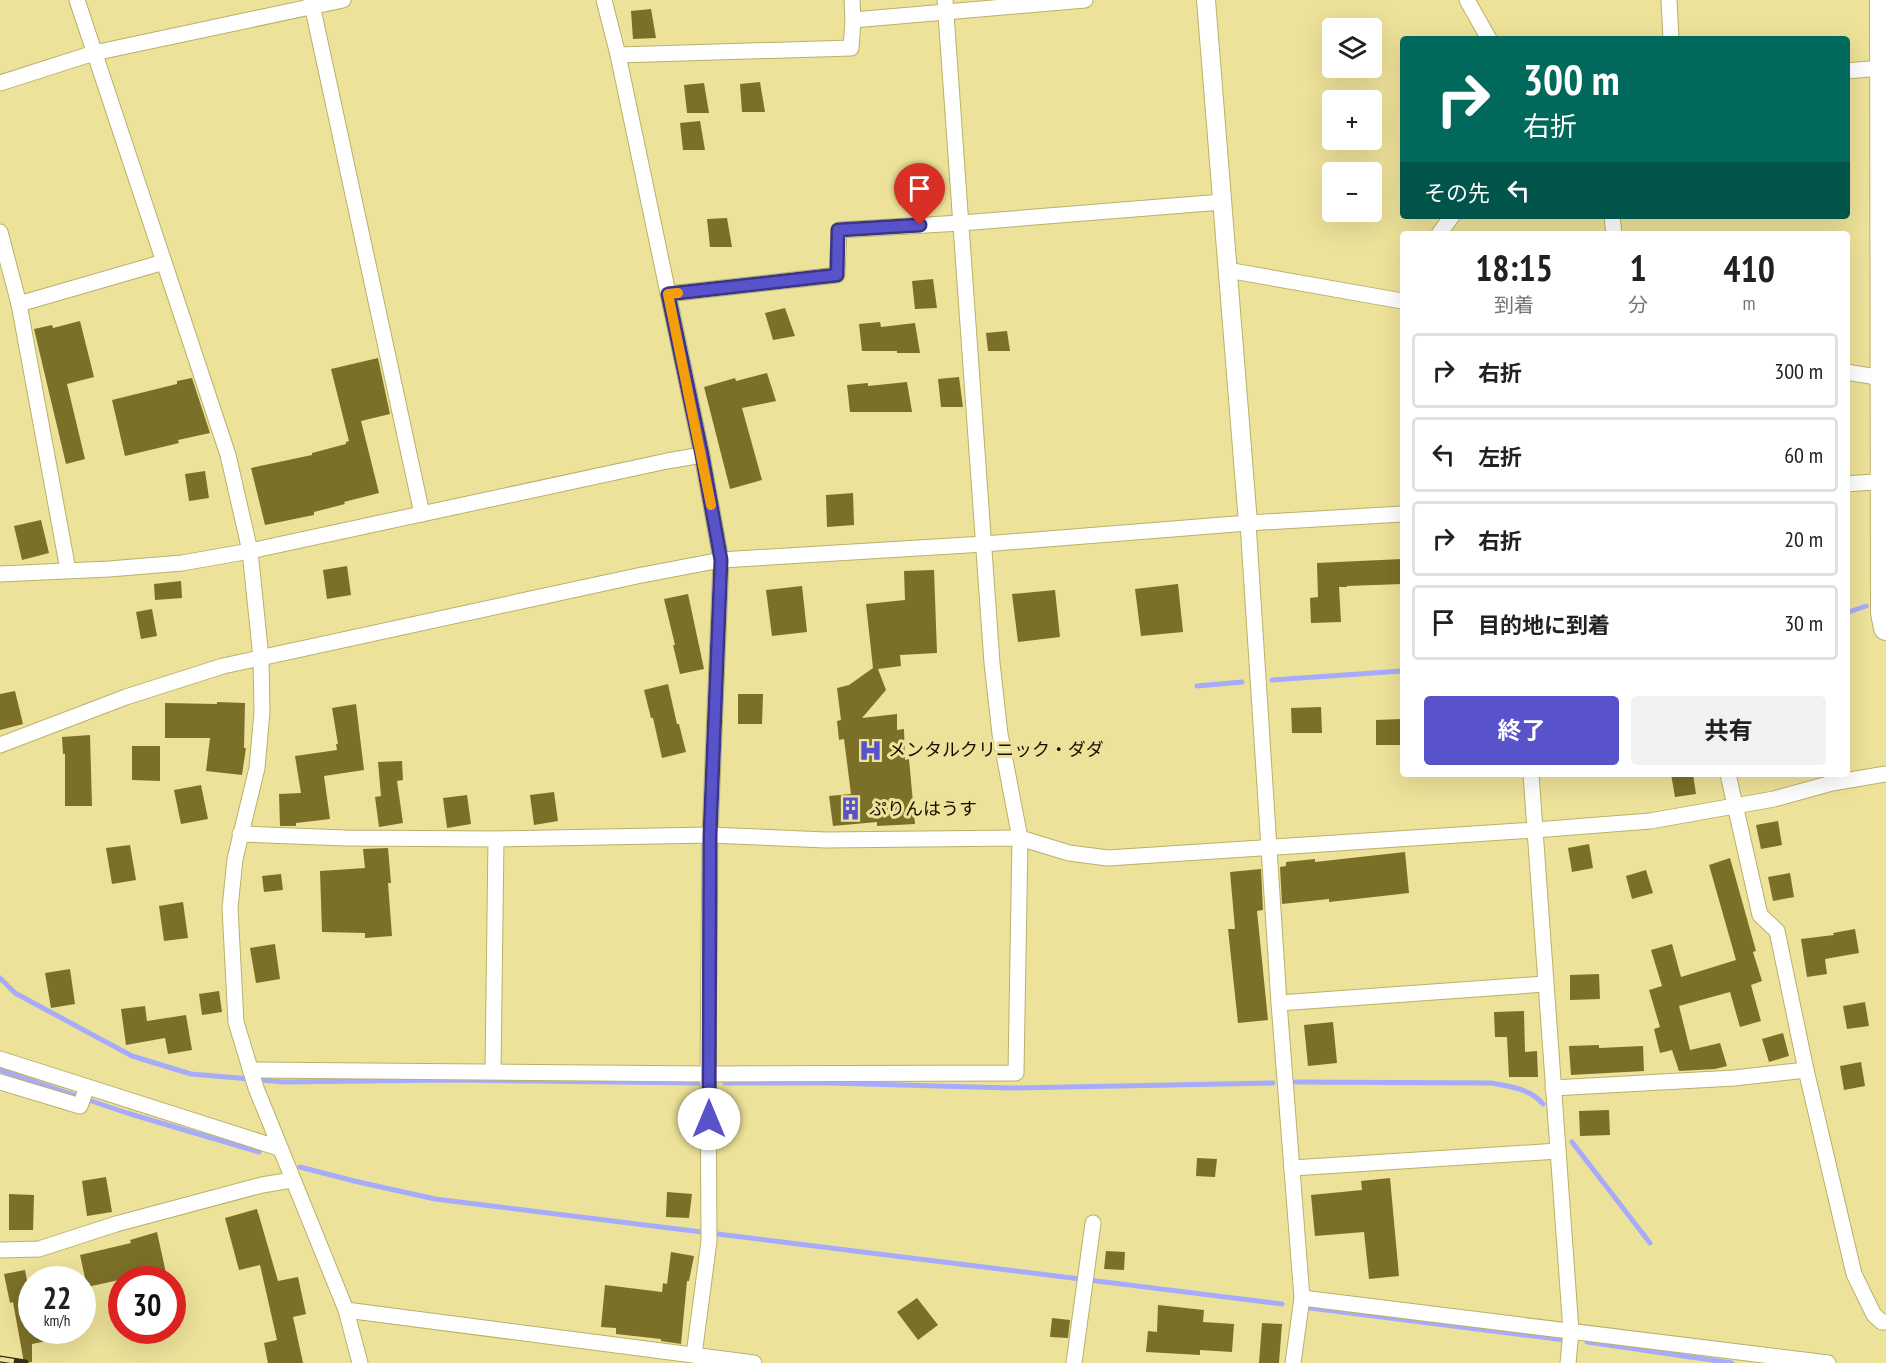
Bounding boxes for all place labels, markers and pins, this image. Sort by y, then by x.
pin [894,163,945,225]
hospital icon: メンタルクリニック・ダダ [857,737,883,763]
place label: メンタルクリニック・ダダ [888,738,1104,761]
building icon: ぷりんはうす [838,796,864,822]
place label: ぷりんはうす [869,797,977,820]

